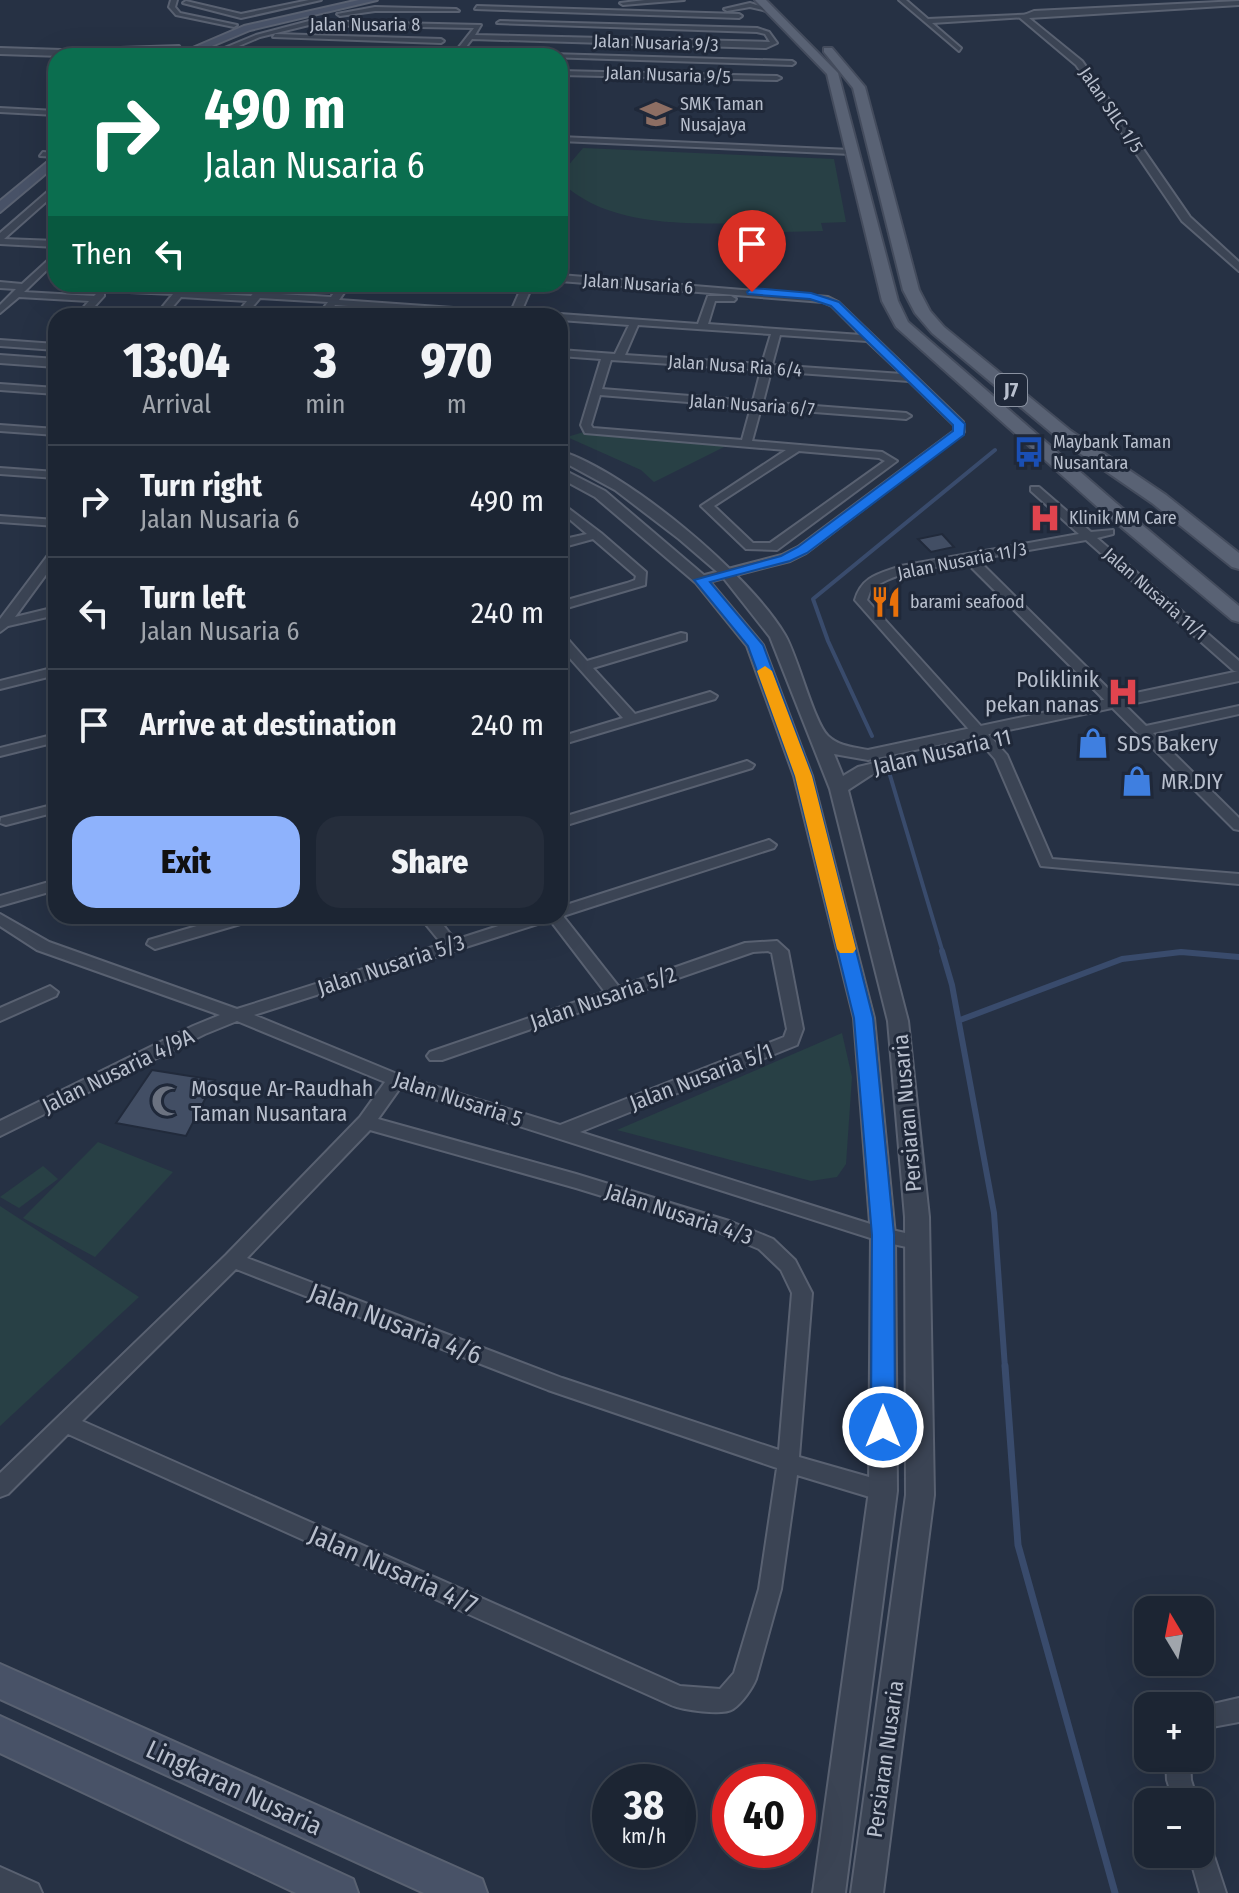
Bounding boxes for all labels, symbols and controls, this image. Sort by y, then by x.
street label: Jalan Nusaria 8 [310,14,420,36]
street label: Jalan Nusaria 9/3 [593,30,719,56]
street label: Jalan Nusaria 9/5 [605,62,731,88]
street label: Jalan SILC 1/5 [1074,63,1148,157]
text: 490 m [204,76,346,143]
icon: right [72,80,176,184]
place label: SMK Taman Nusajaya [680,93,764,136]
school or university icon: SMK Taman Nusajaya [639,97,673,131]
text: Jalan Nusaria 6 [204,144,425,188]
pin [718,210,786,292]
icon: arrive [730,222,774,266]
icon: left [148,232,192,276]
text: Then [72,236,132,272]
street label: Jalan Nusaria 6 [582,269,694,299]
text: 13:04 [123,332,230,390]
text: 3 [314,332,337,390]
text: 970 [421,332,493,390]
street label: Jalan Nusa Ria 6/4 [667,350,803,382]
road number: J7 [995,374,1027,406]
text: Arrival [142,389,211,420]
text: min [305,389,345,420]
text: m [447,389,467,420]
street label: Jalan Nusaria 6/7 [689,390,815,420]
place label: Maybank Taman Nusantara [1053,431,1171,474]
bus stop icon: Maybank Taman Nusantara [1012,435,1046,469]
text: Turn right [140,468,262,504]
icon: right [72,479,116,523]
text: 490 m [470,483,544,519]
hospital icon: Klinik MM Care [1028,501,1062,535]
text: Jalan Nusaria 6 [140,504,299,535]
place label: Klinik MM Care [1069,507,1177,529]
street label: Jalan Nusaria 11/3 [896,538,1028,584]
street label: Jalan Nusaria 11/1 [1099,543,1211,645]
text: Turn left [140,580,246,616]
restaurant icon: barami seafood [869,585,903,619]
icon: left [72,591,116,635]
place label: barami seafood [910,591,1025,613]
text: 240 m [471,595,544,631]
text: Jalan Nusaria 6 [140,616,299,647]
place label: Poliklinik pekan nanas [985,666,1100,718]
hospital icon: Poliklinik pekan nanas [1106,675,1140,709]
icon: arrive [72,703,116,747]
text: Arrive at destination [140,707,397,743]
text: 240 m [471,707,544,743]
street label: Jalan Nusaria 11 [870,723,1014,781]
shop icon: SDS Bakery [1076,726,1110,760]
place label: SDS Bakery [1117,730,1218,757]
shop icon: MR.DIY [1120,764,1154,798]
place label: MR.DIY [1161,768,1223,795]
button: Exit [72,816,300,908]
button: Share [316,816,544,908]
street label: Jalan Nusaria 5/3 [314,929,468,1001]
street label: Jalan Nusaria 5/2 [526,960,680,1036]
street label: Jalan Nusaria 4/9A [38,1022,199,1119]
street label: Persiaran Nusaria [887,1033,927,1193]
street label: Jalan Nusaria 5/1 [626,1037,776,1117]
street label: Jalan Nusaria 5 [390,1065,526,1133]
place label: Mosque Ar-Raudhah Taman Nusantara [191,1075,373,1127]
mosque icon: Mosque Ar-Raudhah Taman Nusantara [150,1084,184,1118]
street label: Jalan Nusaria 4/3 [602,1177,756,1251]
street label: Jalan Nusaria 4/6 [304,1277,486,1371]
position arrow [841,1385,925,1469]
street label: Jalan Nusaria 4/7 [304,1519,482,1621]
north arrow [1134,1596,1214,1676]
map controls [1134,1596,1214,1868]
street label: Persiaran Nusaria [861,1679,909,1839]
button: + [1134,1692,1214,1772]
street label: Lingkaran Nusaria [141,1734,327,1842]
speed limit sign: 40 [712,1764,816,1868]
text: 38 [624,1782,664,1830]
button: − [1134,1788,1214,1868]
text: km/h [622,1824,666,1848]

